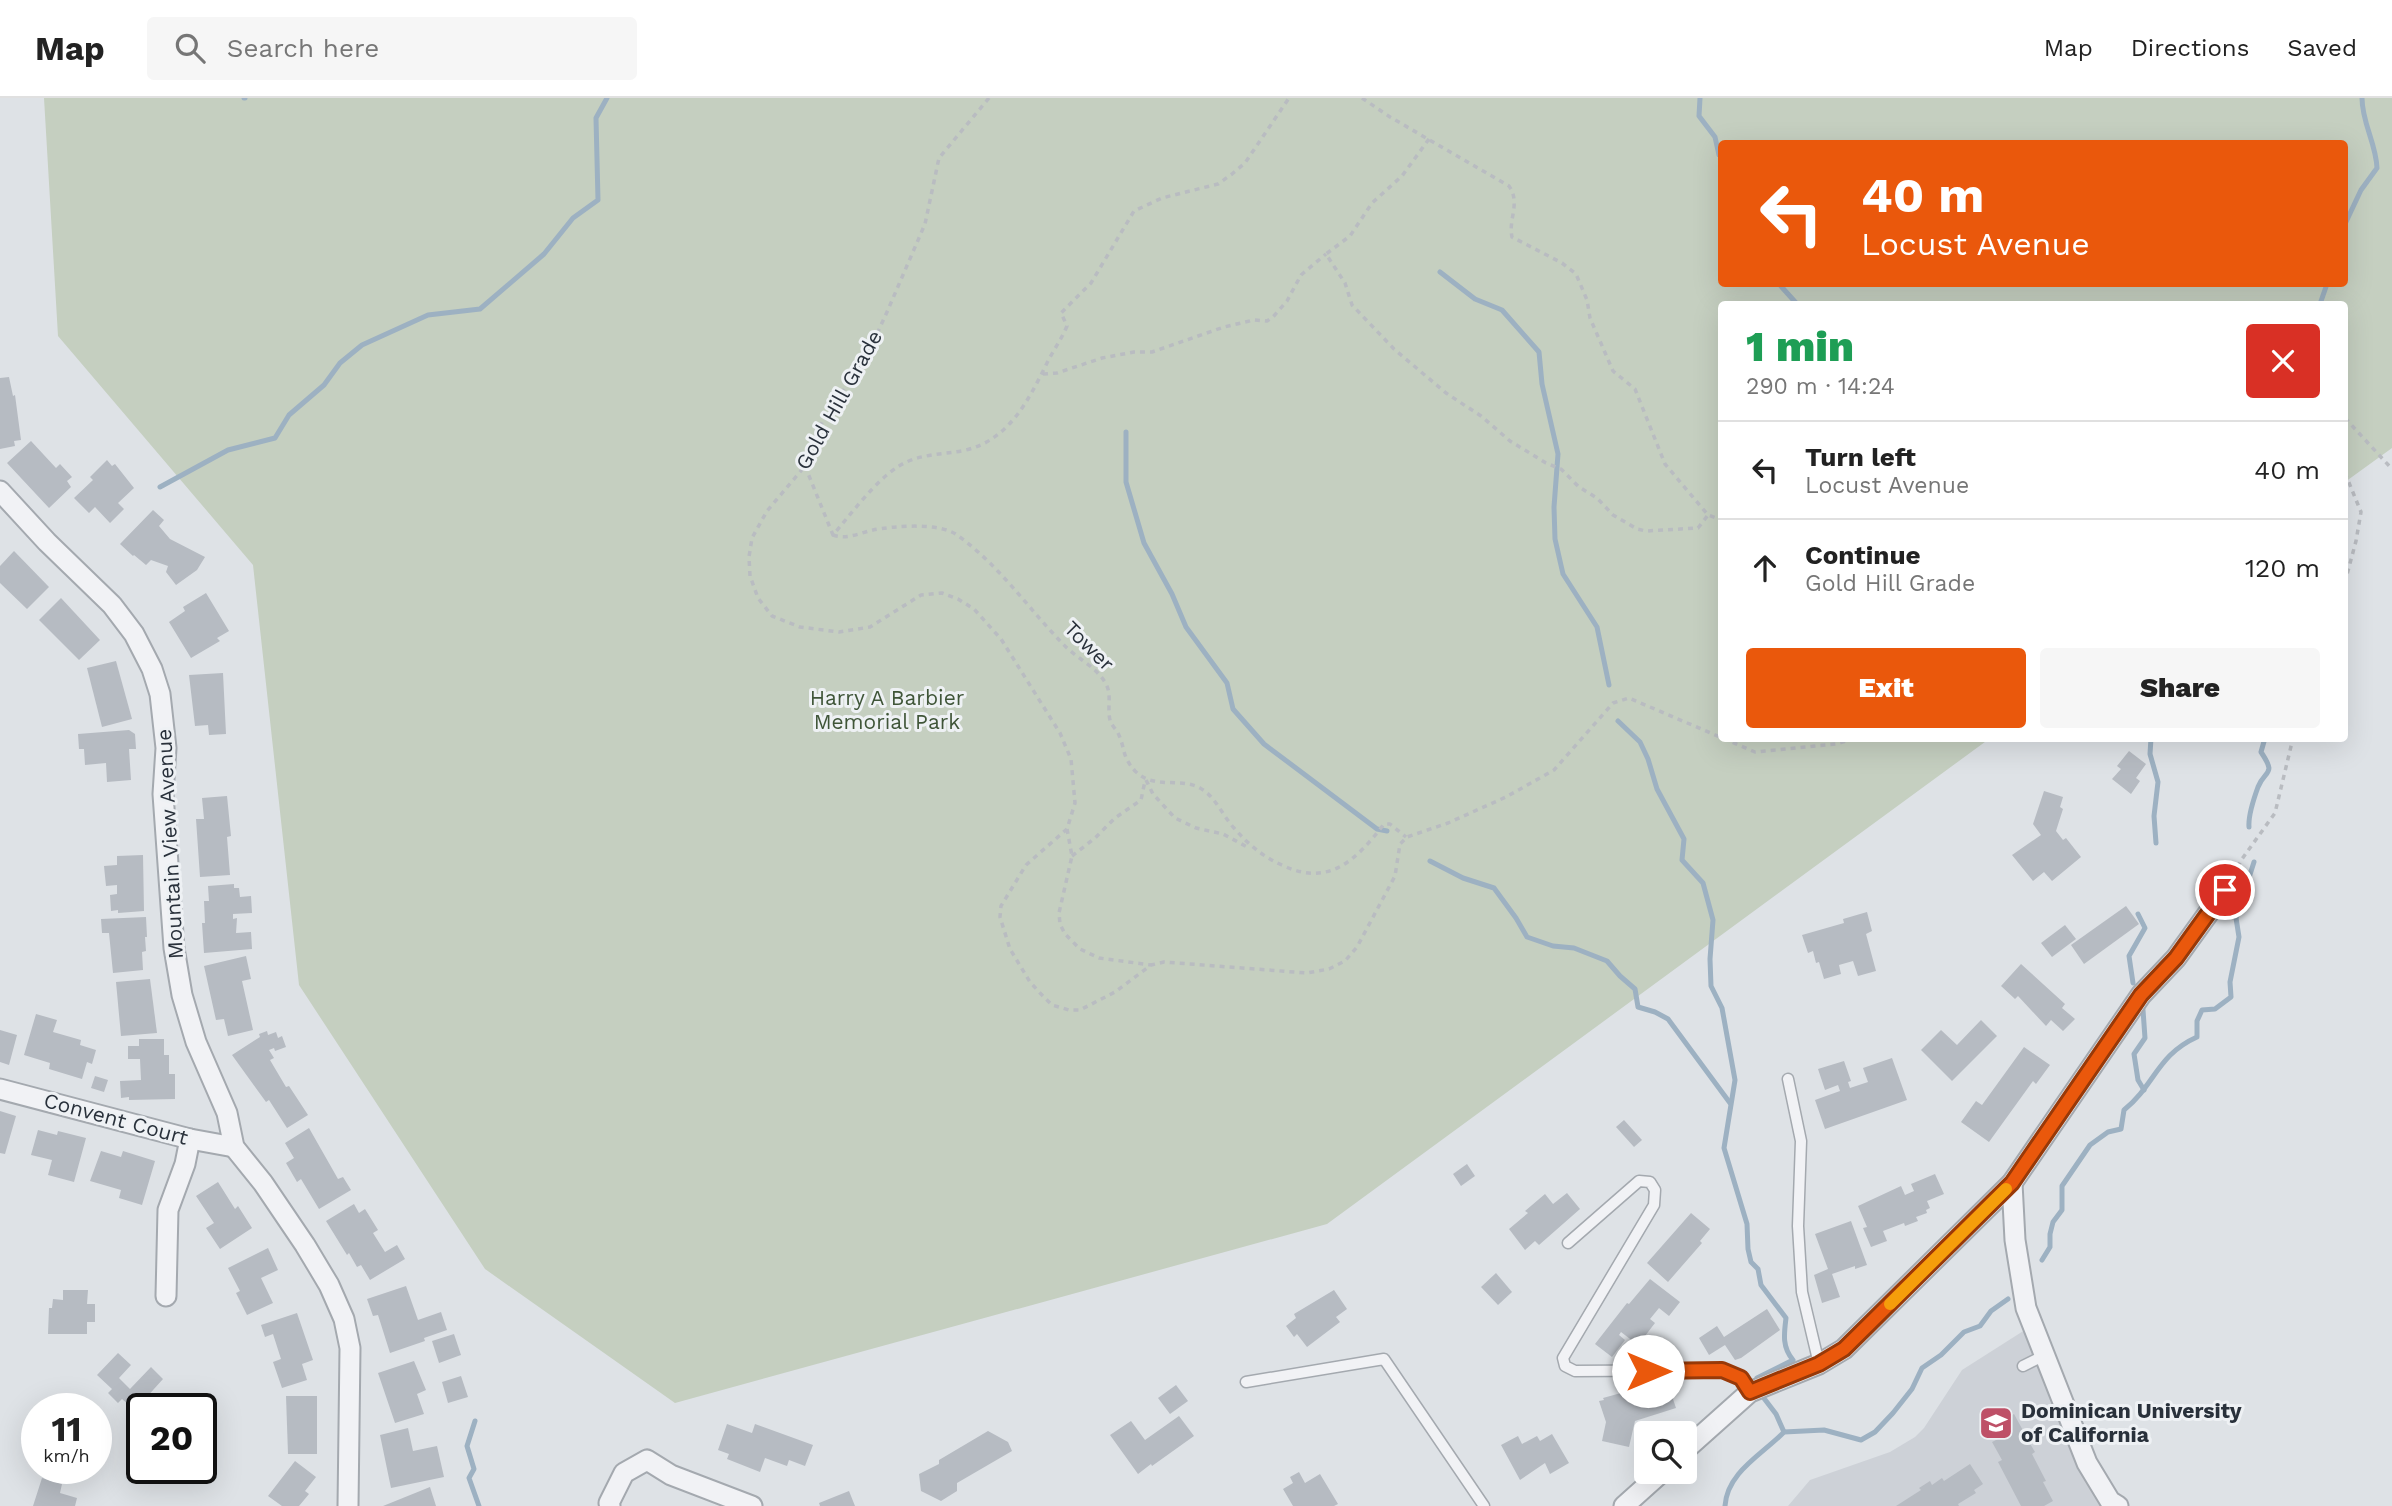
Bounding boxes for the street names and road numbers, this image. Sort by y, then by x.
street label: Gold Hill Grade [790,326,887,474]
street label: Tower [1059,615,1120,676]
street label: Mountain View Avenue [151,728,188,960]
street label: Convent Court [41,1087,191,1150]

